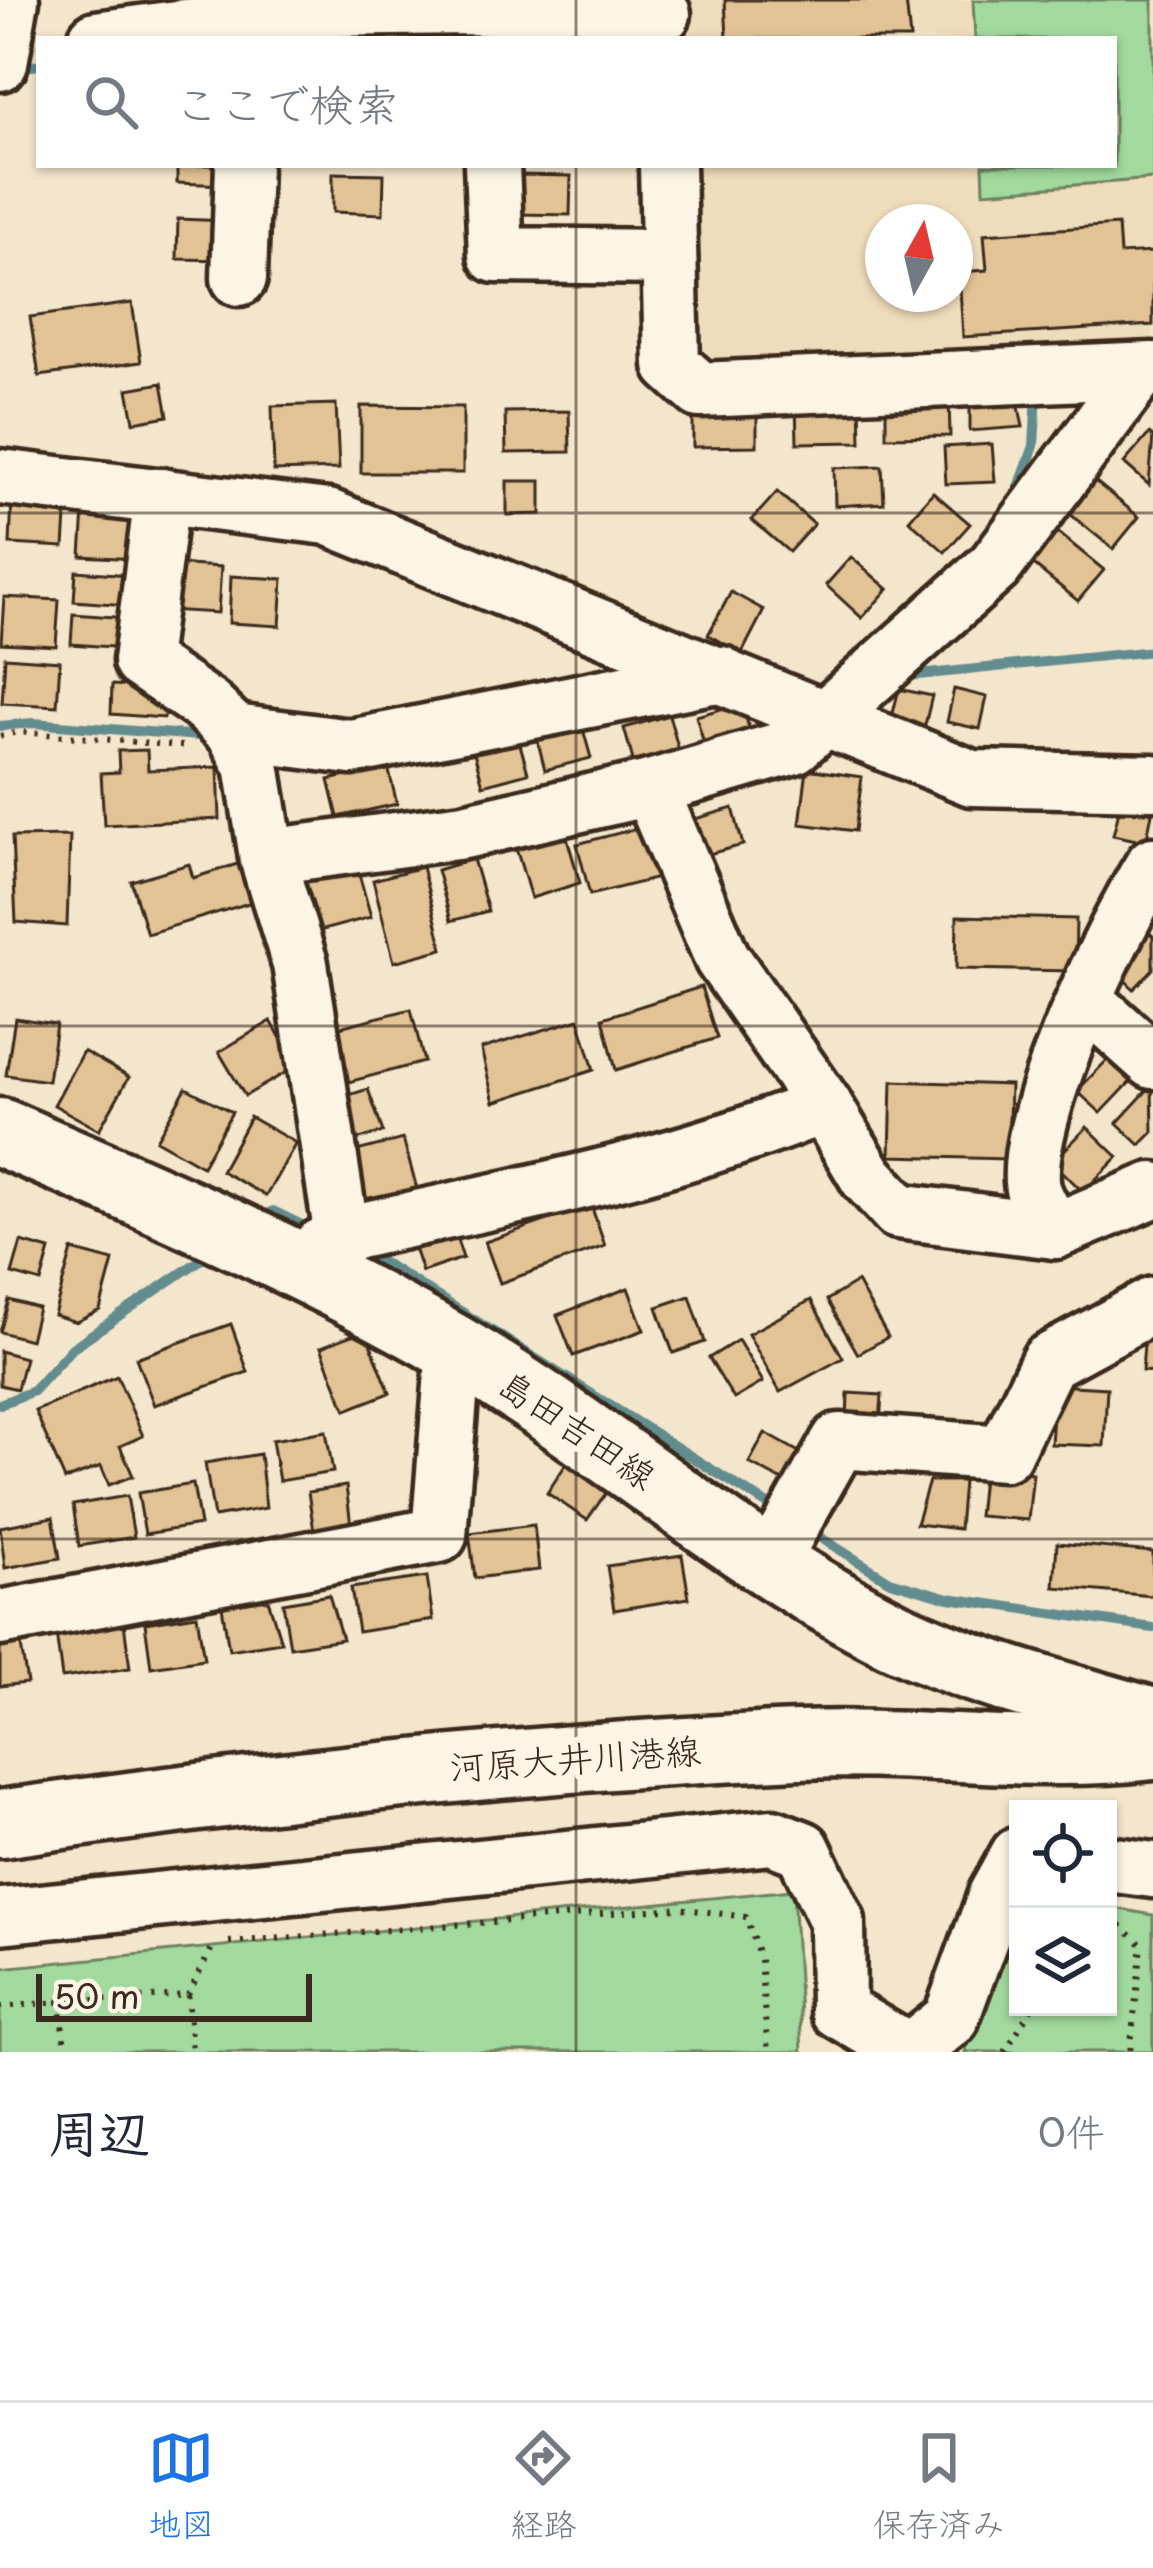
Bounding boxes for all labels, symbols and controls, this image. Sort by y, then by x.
search box [36,36,1117,168]
text: ここで検索 [174,68,399,136]
icon: search [78,69,144,135]
north arrow [865,204,973,312]
street label: 島田吉田線 [488,1356,668,1501]
street label: 河原大井川港線 [447,1721,702,1793]
map controls [1009,1800,1117,2016]
button: locate [1009,1800,1117,1908]
button: layers [1009,1908,1117,2016]
scale bar [36,1968,312,2021]
text: 50 m [54,1970,140,2020]
text: 周辺 [48,2092,150,2169]
text: 0件 [1037,2101,1105,2160]
tab: 地図 [148,2425,214,2547]
tab: 経路 [510,2425,576,2547]
tab: 保存済み [873,2425,1005,2547]

